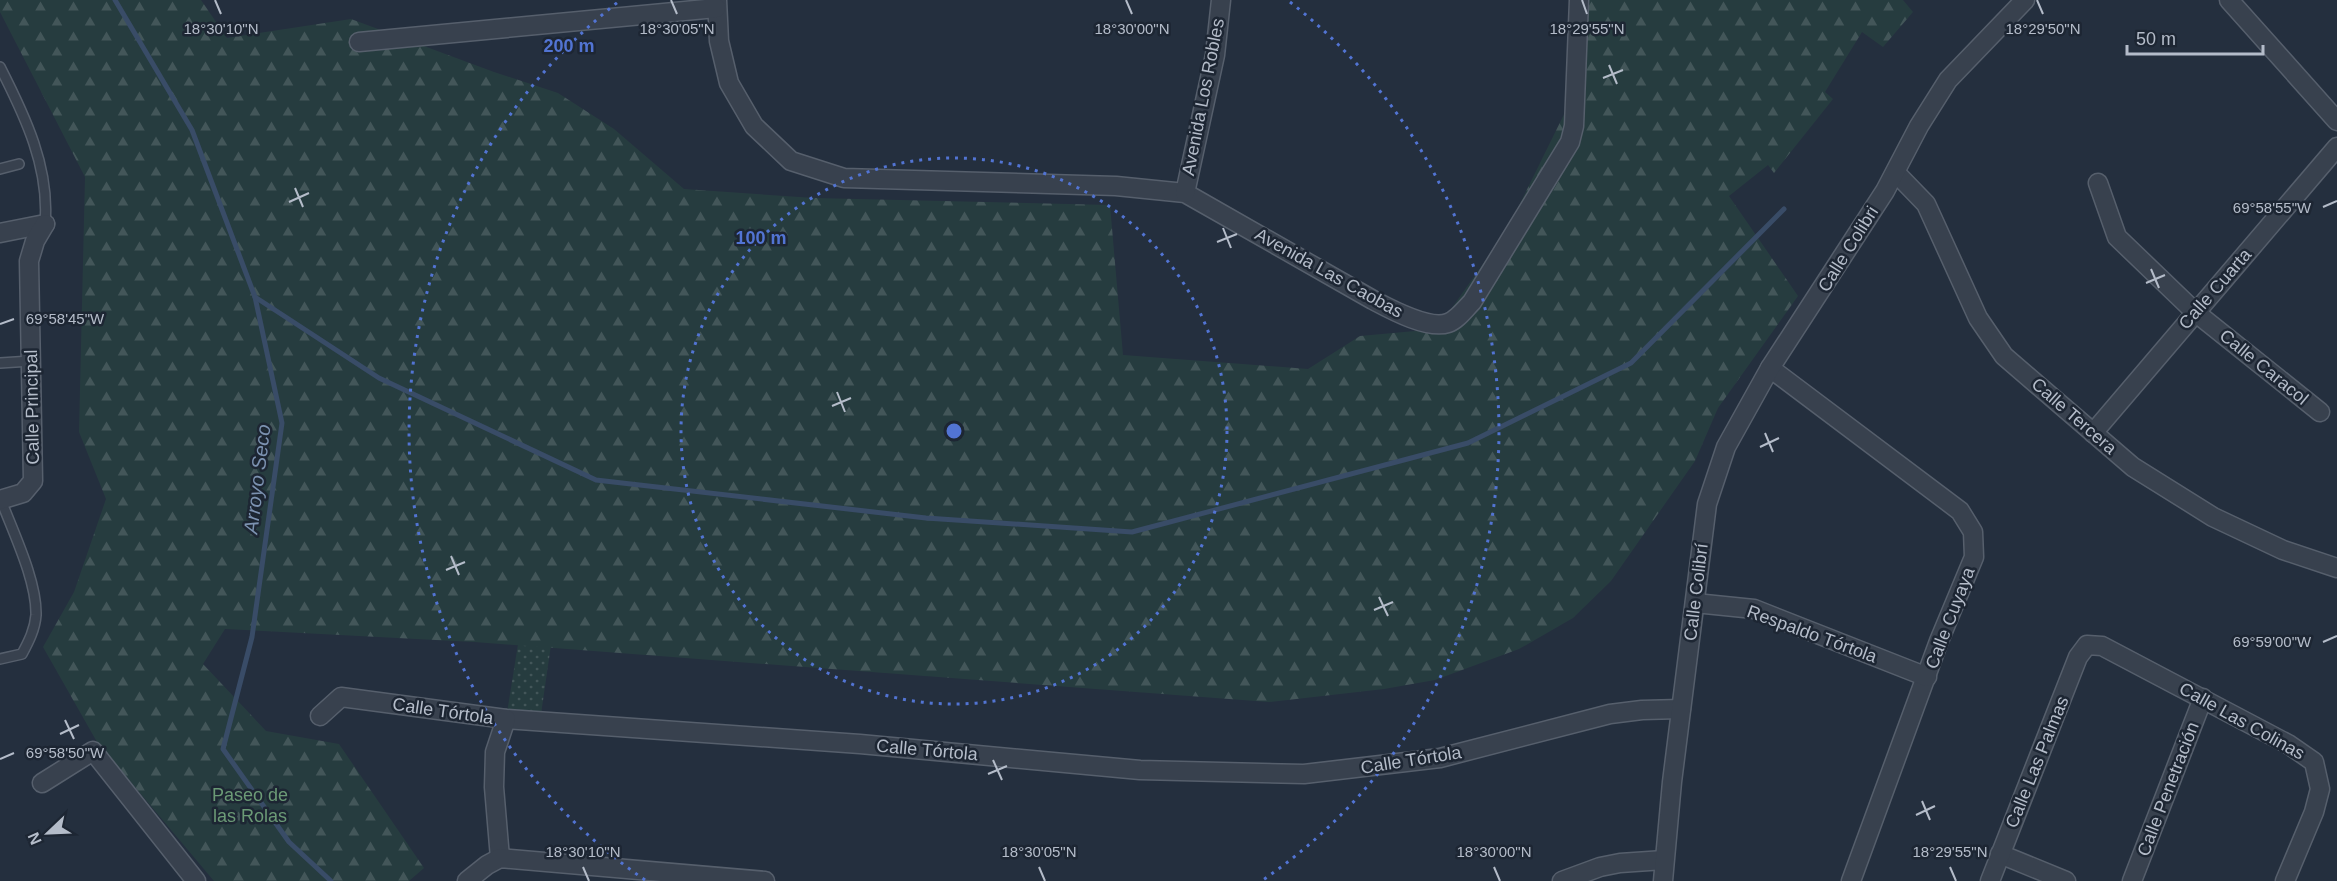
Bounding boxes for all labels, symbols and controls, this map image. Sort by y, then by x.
street label: Avenida Los Robles [1178,17,1228,177]
scale bar [2127,18,2264,56]
text: 18°30'10"N [183,20,259,37]
text: 18°30'05"N [639,20,715,37]
text: 18°30'00"N [1094,20,1170,37]
text: 18°29'55"N [1549,20,1625,37]
text: 18°29'50"N [2005,20,2081,37]
text: 50 m [2136,29,2176,49]
text: 200 m [543,36,595,56]
text: 69°58'55"W [2233,199,2312,216]
street label: Calle Colibri [1814,203,1882,295]
street label: Avenida Las Caobas [1252,224,1406,322]
text: 100 m [735,228,787,248]
street label: Calle Cuarta [2175,244,2256,333]
text: 69°58'45"W [26,310,105,327]
street label: Calle Caracol [2216,325,2312,409]
street label: Calle Principal [21,349,43,465]
street label: Calle Tercera [2028,374,2121,459]
centre of rings [944,421,964,441]
water label: Arroyo Seco [239,423,275,536]
street label: Calle Colibrí [1680,542,1712,642]
street label: Calle Cuyaya [1921,564,1979,672]
street label: Respaldo Tórtola [1744,601,1881,667]
text: 69°59'00"W [2233,633,2312,650]
street label: Calle Las Colinas [2176,678,2308,764]
street label: Calle Las Palmas [2001,693,2073,831]
street label: Calle Tórtola [391,694,496,728]
street label: Calle Penetración [2133,719,2203,859]
street label: Calle Tórtola [875,736,980,764]
street label: Calle Tórtola [1359,742,1464,778]
text: 69°58'50"W [26,744,105,761]
park label: Paseo de las Rolas [212,785,288,826]
north arrow [18,803,78,863]
text: N [25,830,45,847]
text: 18°30'10"N [545,843,621,860]
text: 18°30'05"N [1001,843,1077,860]
text: 18°30'00"N [1456,843,1532,860]
text: 18°29'55"N [1912,843,1988,860]

